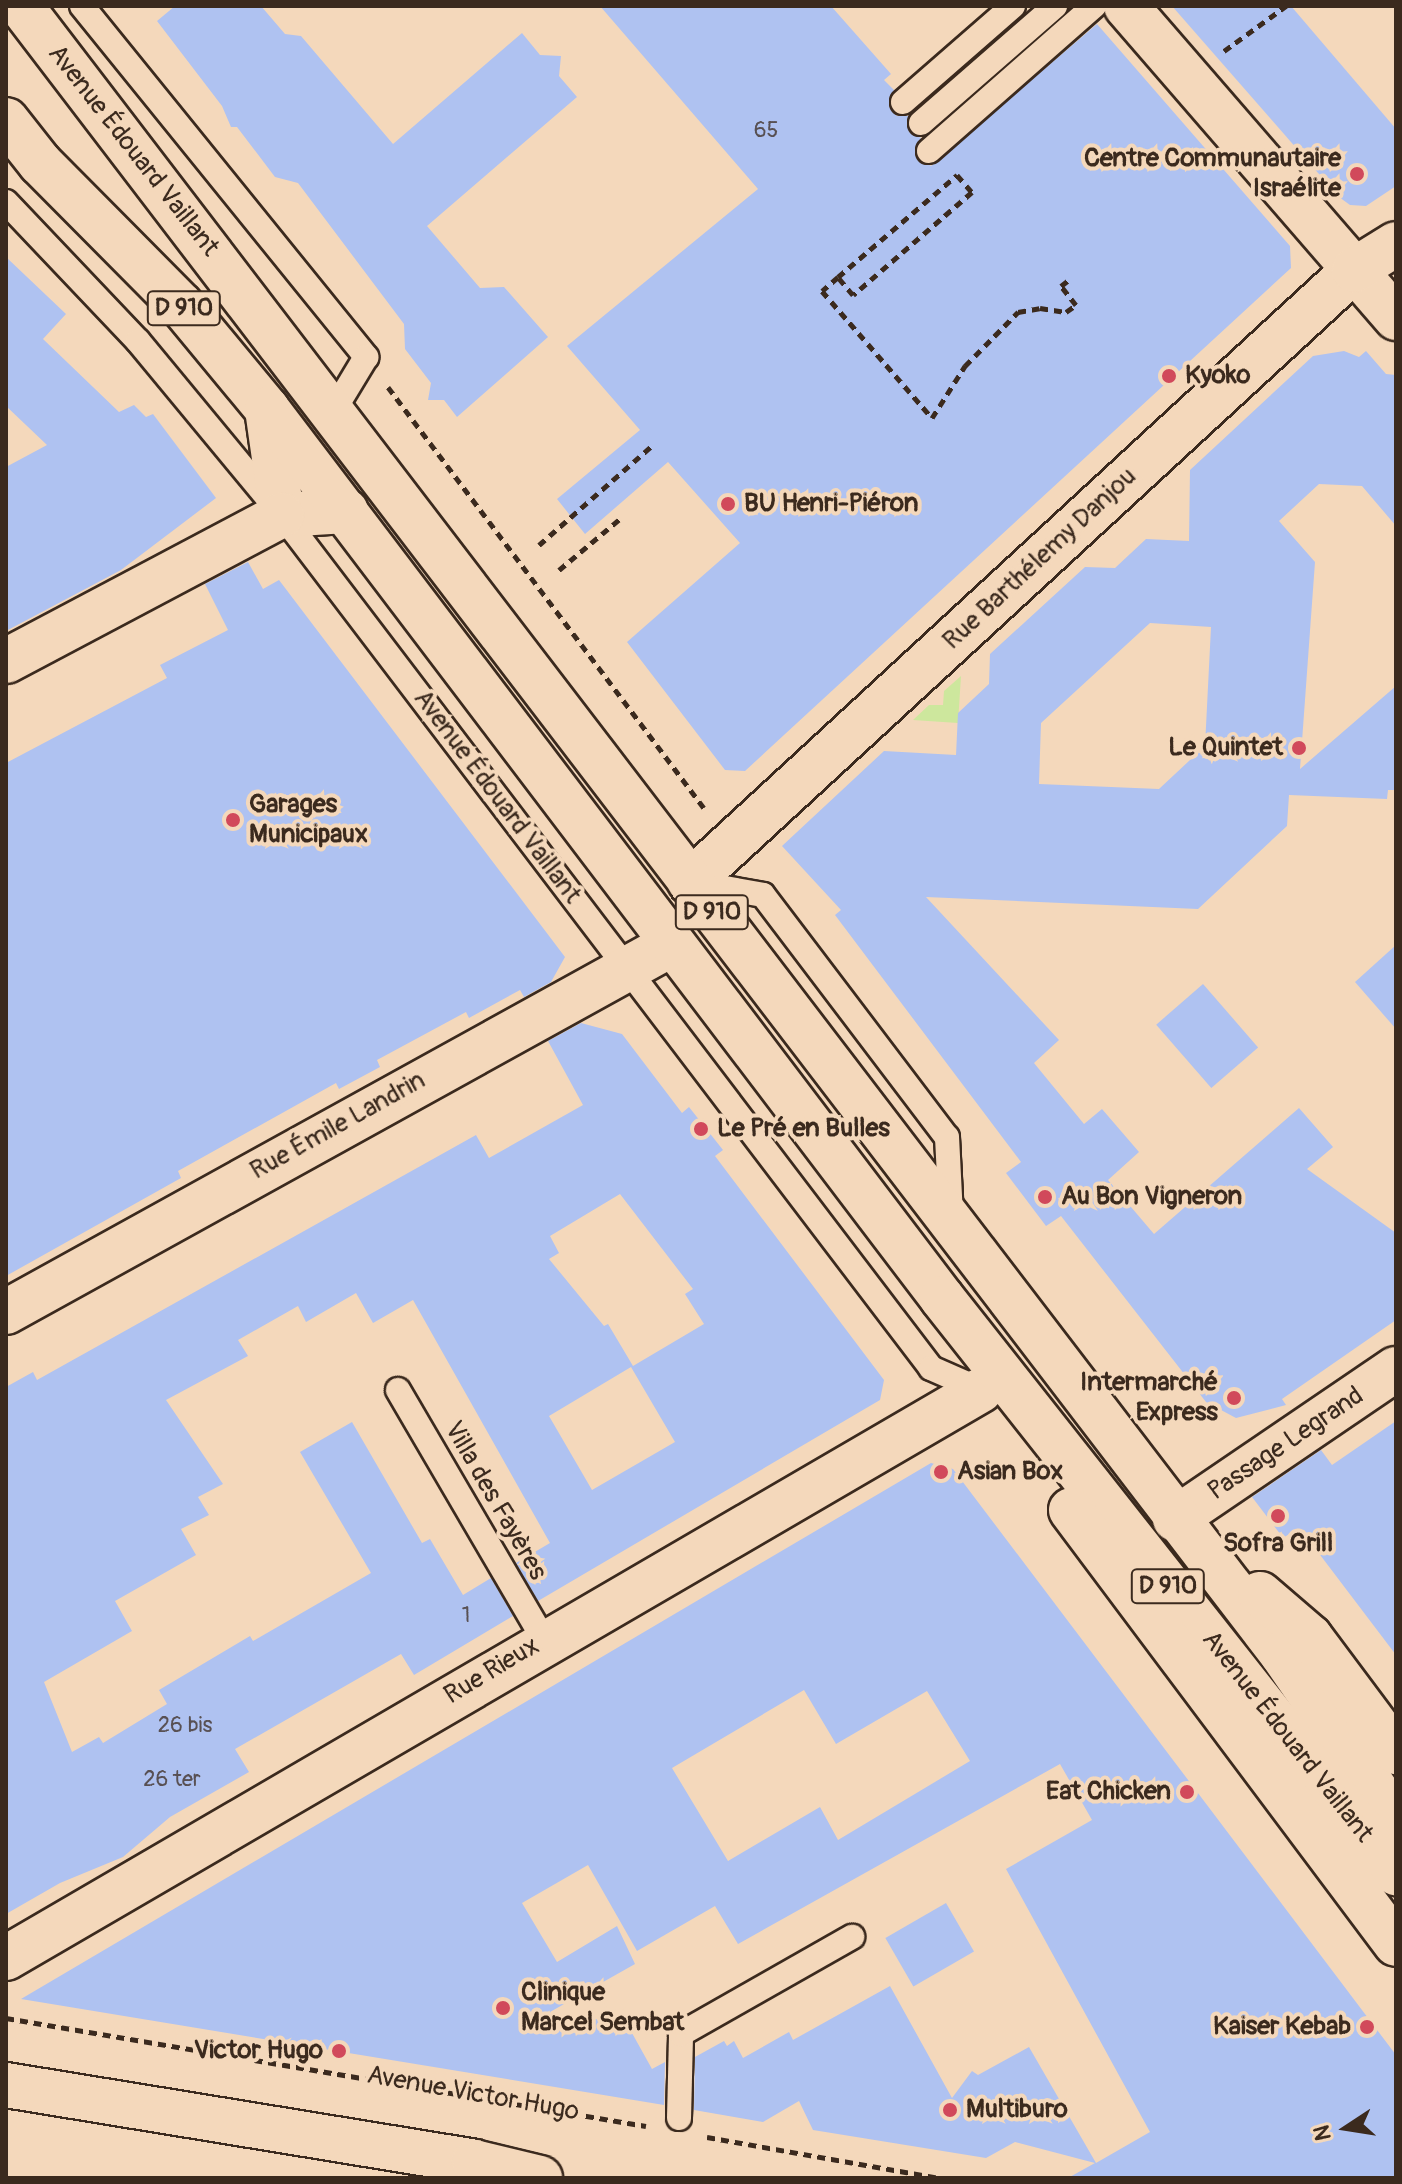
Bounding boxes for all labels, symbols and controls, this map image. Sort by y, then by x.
street label: Avenue Édouard Vaillant [41,39,225,263]
house number: 65 [754,118,778,144]
place label: Centre Communautaire Israélite [1084,143,1341,204]
marker: Centre Communautaire Israélite [1348,165,1366,183]
road number: D 910 [146,288,222,328]
place label: Kyoko [1185,360,1251,392]
marker: Kyoko [1160,367,1178,385]
street label: Rue Barthélemy Danjou [937,461,1143,657]
place label: BU Henri-Piéron [744,488,918,520]
marker: BU Henri-Piéron [719,495,737,513]
street label: Avenue Édouard Vaillant [406,684,588,910]
place label: Le Quintet [1168,732,1283,764]
marker: Le Quintet [1290,739,1308,757]
place label: Garages Municipaux [249,789,368,850]
marker: Garages Municipaux [224,811,242,829]
road number: D 910 [674,892,750,932]
street label: Rue Émile Landrin [245,1065,431,1187]
place label: Le Pré en Bulles [717,1113,890,1145]
marker: Le Pré en Bulles [692,1120,710,1138]
place label: Au Bon Vigneron [1061,1181,1242,1213]
marker: Au Bon Vigneron [1036,1188,1054,1206]
place label: Intermarché Express [1080,1367,1218,1428]
street label: Passage Legrand [1202,1380,1370,1508]
marker: Intermarché Express [1225,1389,1243,1407]
street label: Villa des Fayères [437,1416,553,1586]
place label: Asian Box [957,1456,1063,1488]
marker: Asian Box [932,1463,950,1481]
marker: Sofra Grill [1269,1507,1287,1525]
place label: Sofra Grill [1223,1528,1333,1560]
road number: D 910 [1130,1566,1206,1606]
house number: 1 [462,1603,470,1629]
street label: Avenue Édouard Vaillant [1195,1625,1379,1849]
street label: Rue Rieux [439,1631,545,1711]
house number: 26 bis [158,1713,212,1739]
house number: 26 ter [143,1767,201,1793]
place label: Eat Chicken [1046,1776,1171,1808]
marker: Eat Chicken [1178,1783,1196,1801]
place label: Clinique Marcel Sembat [521,1977,684,2038]
marker: Clinique Marcel Sembat [492,1997,514,2019]
place label: Kaiser Kebab [1213,2011,1351,2043]
marker: Kaiser Kebab [1358,2018,1376,2036]
place label: Victor Hugo [194,2035,323,2067]
marker: Victor Hugo [330,2042,348,2060]
street label: Avenue Victor Hugo [364,2060,582,2128]
north arrow [1306,2088,1386,2168]
place label: Multiburo [966,2094,1068,2126]
marker: Multiburo [941,2101,959,2119]
text: N [1307,2123,1338,2143]

